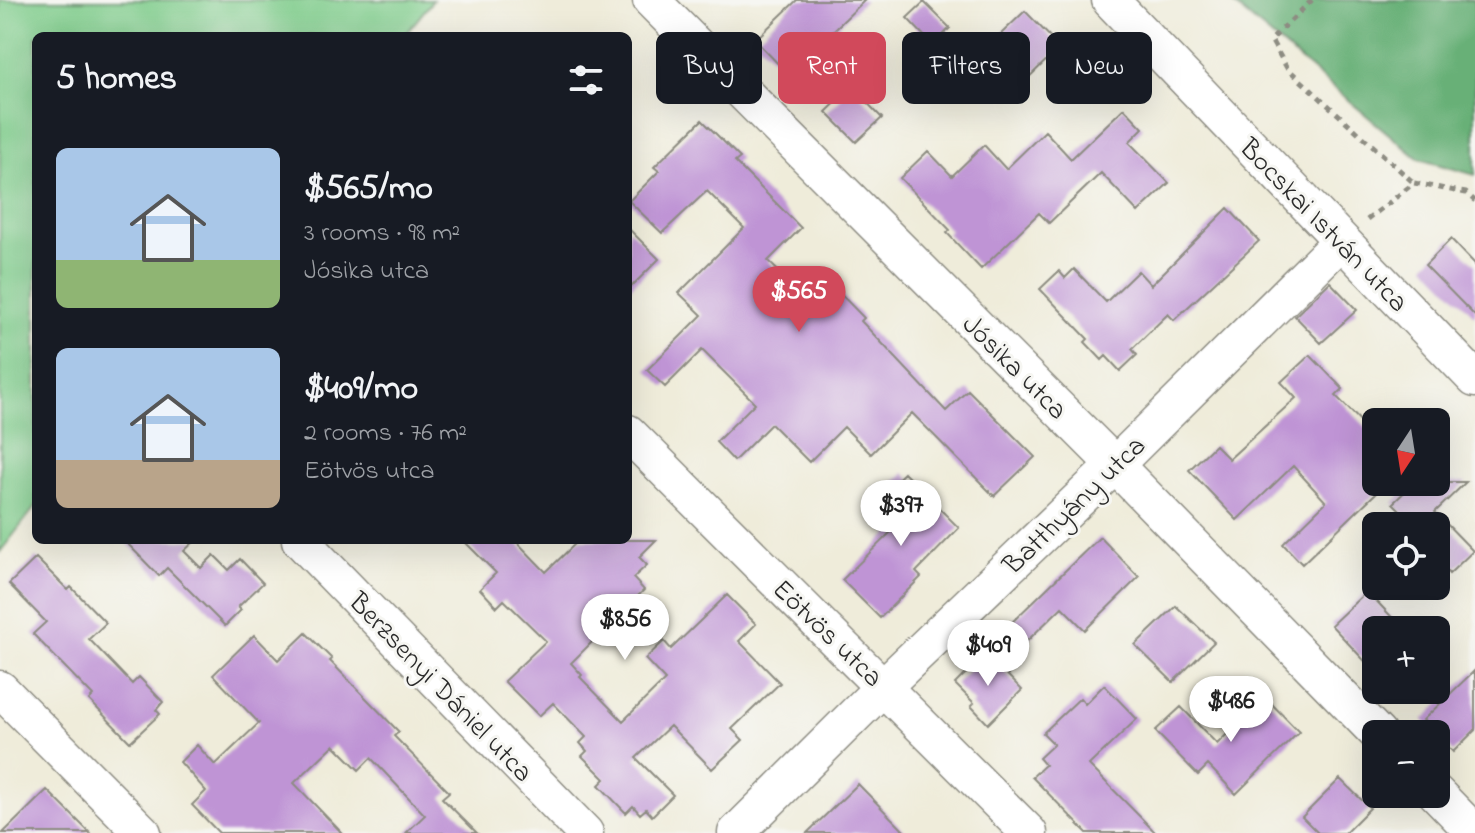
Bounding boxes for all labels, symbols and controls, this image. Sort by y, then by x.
chip: Buy [656,32,762,104]
chip: Rent [778,32,886,104]
chip: Filters [902,32,1030,104]
chip: New [1046,32,1152,104]
text: 5 homes [56,55,177,105]
icon: filters [564,58,608,102]
street label: Bocskai István utca [1228,129,1417,323]
text: $565/mo [304,165,433,215]
icon: home [120,180,216,276]
text: 3 rooms · 98 m² [304,215,460,253]
text: Jósika utca [304,253,429,291]
pin: $565 [752,266,846,334]
text: $565 [771,273,827,311]
street label: Jósika utca [951,306,1076,431]
text: $409/mo [304,365,418,415]
icon: home [120,380,216,476]
north arrow [1362,408,1450,496]
map controls [1362,408,1450,808]
text: 2 rooms · 76 m² [304,415,467,453]
street label: Batthyány utca [994,427,1156,586]
text: Eötvös utca [304,453,434,491]
pin: $397 [854,480,948,548]
text: $397 [878,487,924,525]
button: locate [1362,512,1450,600]
street label: Eötvös utca [762,571,891,698]
street label: Berzsenyi Dániel utca [337,583,541,793]
pin: $856 [578,594,672,662]
text: $856 [599,601,651,639]
button: + [1362,616,1450,704]
pin: $409 [941,620,1035,688]
text: $409 [965,627,1011,665]
pin: $486 [1184,676,1278,744]
text: $486 [1207,683,1255,721]
button: − [1362,720,1450,808]

